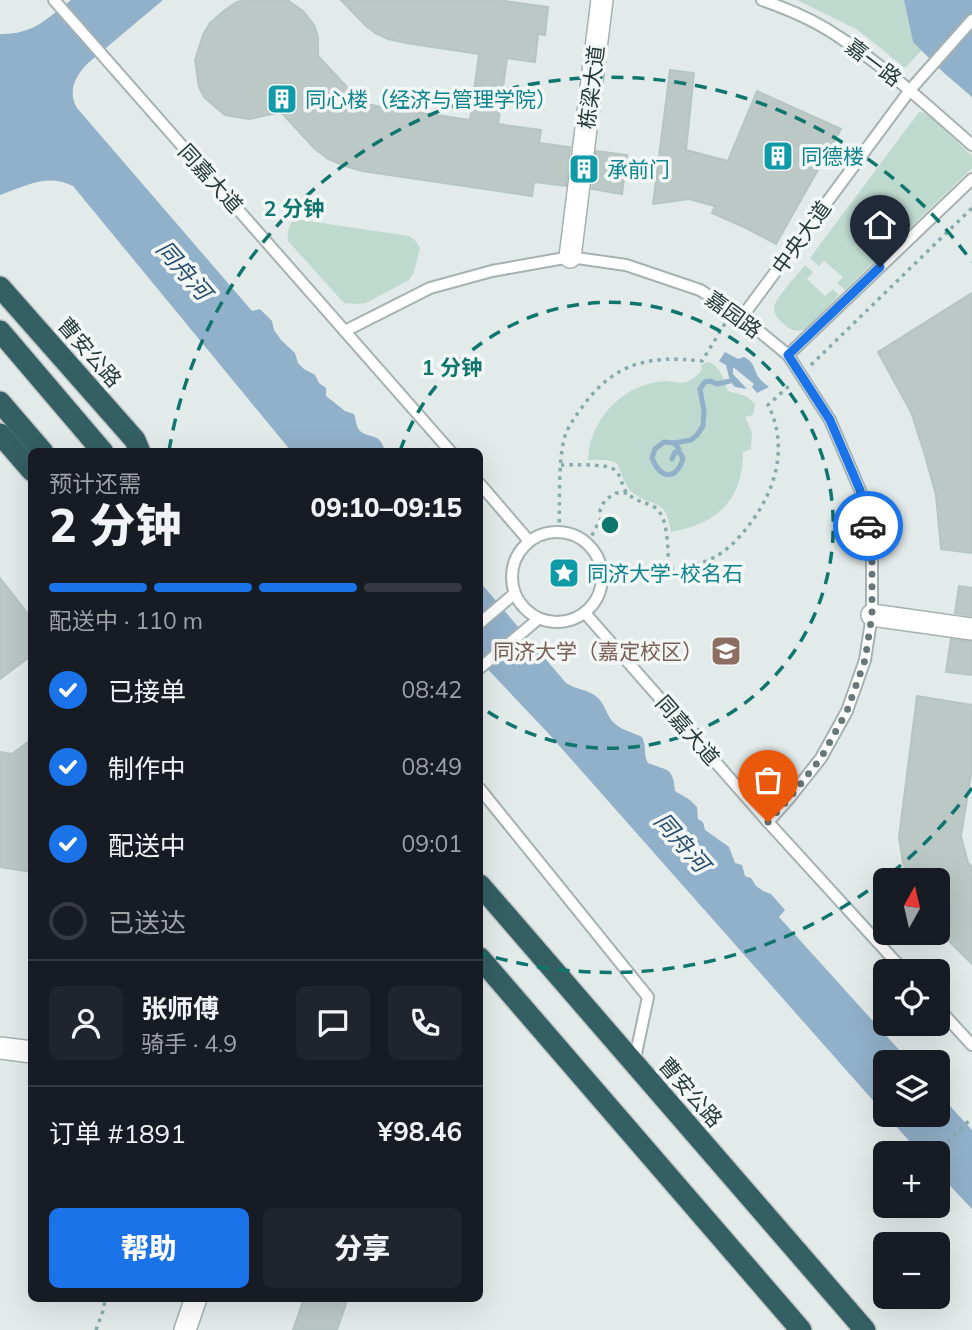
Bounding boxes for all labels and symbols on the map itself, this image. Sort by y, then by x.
street label: 嘉一路 [841,33,907,91]
street label: 栋梁大道 [573,44,609,130]
building icon: 同心楼（经济与管理学院） [265,82,299,116]
place label: 同心楼（经济与管理学院） [305,86,557,112]
street label: 同嘉大道 [173,138,249,218]
building icon: 同德楼 [761,139,795,173]
place label: 同德楼 [801,143,864,169]
building icon: 承前门 [567,152,601,186]
place label: 承前门 [607,156,670,182]
text: 2 分钟 [264,195,324,221]
street label: 中央大道 [766,195,836,279]
pin [850,195,910,267]
water label: 同舟河 [150,234,220,309]
street label: 嘉园路 [701,285,767,343]
street label: 曹安公路 [53,312,127,392]
text: 1 分钟 [422,354,482,380]
courier [833,491,903,561]
centre of rings [598,513,622,537]
place icon: 同济大学-校名石 [547,556,581,590]
place label: 同济大学-校名石 [587,560,743,586]
school or university icon: 同济大学（嘉定校区） [709,634,743,668]
place label: 同济大学（嘉定校区） [493,638,703,664]
street label: 同嘉大道 [651,690,725,770]
pin [738,750,798,822]
water label: 同舟河 [648,806,718,881]
north arrow [873,868,950,945]
street label: 曹安公路 [654,1052,728,1132]

